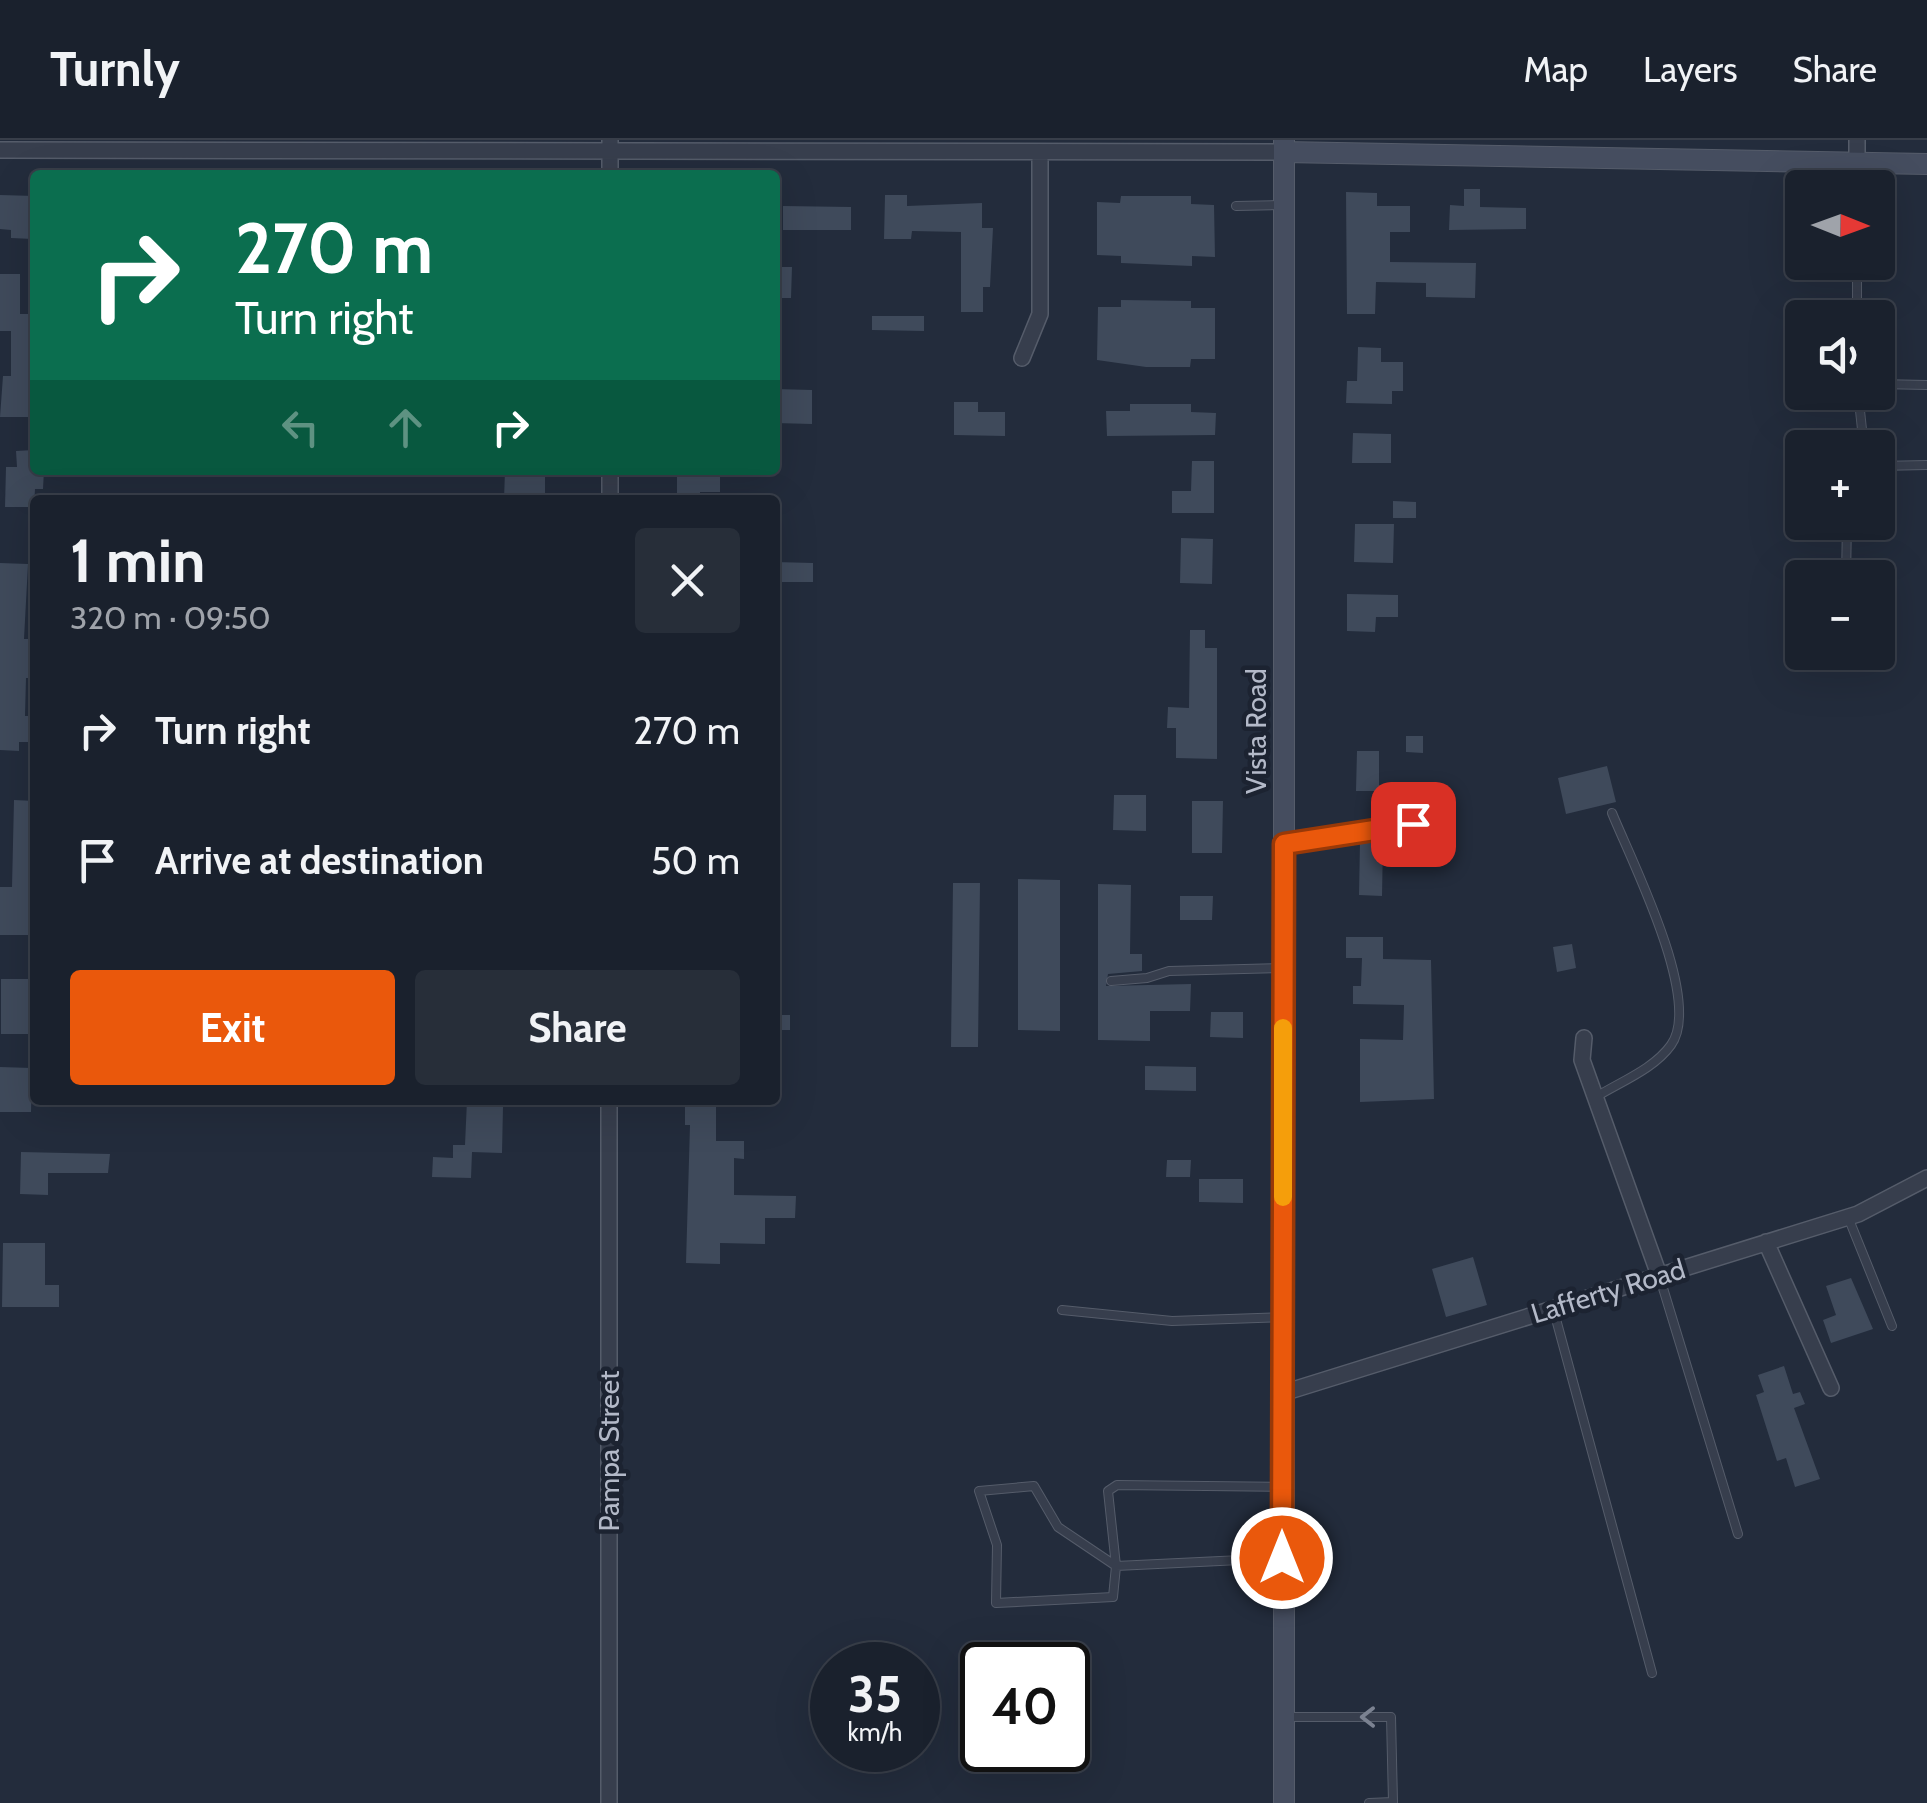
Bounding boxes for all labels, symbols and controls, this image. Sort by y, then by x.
text: Turnly [50,40,180,98]
text: Map [1524,48,1588,91]
text: Layers [1643,48,1737,91]
text: Share [1792,48,1877,91]
north arrow [1785,170,1895,280]
map controls [1785,170,1895,670]
text: 270 m [235,205,433,291]
icon: right [70,210,200,340]
text: Turn right [235,291,414,345]
button: sound [1785,300,1895,410]
icon: left [273,400,328,455]
icon: ahead [378,400,433,455]
icon: right [483,400,538,455]
button: + [1785,430,1895,540]
text: 1 min [70,524,205,597]
button: close [635,528,740,633]
button: − [1785,560,1895,670]
text: 320 m · 09:50 [70,598,271,637]
street label: Vista Road [1239,668,1273,794]
icon: right [70,703,125,758]
text: Turn right [155,707,311,754]
text: 270 m [633,707,740,754]
pin [1371,782,1456,867]
icon: arrive [1386,797,1441,852]
icon: arrive [70,833,125,888]
text: Arrive at destination [155,837,484,884]
text: 50 m [651,837,740,884]
button: Exit [70,970,395,1085]
button: Share [415,970,740,1085]
street label: Lafferty Road [1527,1251,1689,1331]
street label: Pampa Street [592,1371,626,1531]
position arrow [1230,1506,1334,1610]
speed limit sign: 40 [960,1642,1090,1772]
text: 35 [848,1664,902,1725]
one-way arrow [1359,1706,1374,1728]
text: km/h [848,1717,902,1747]

